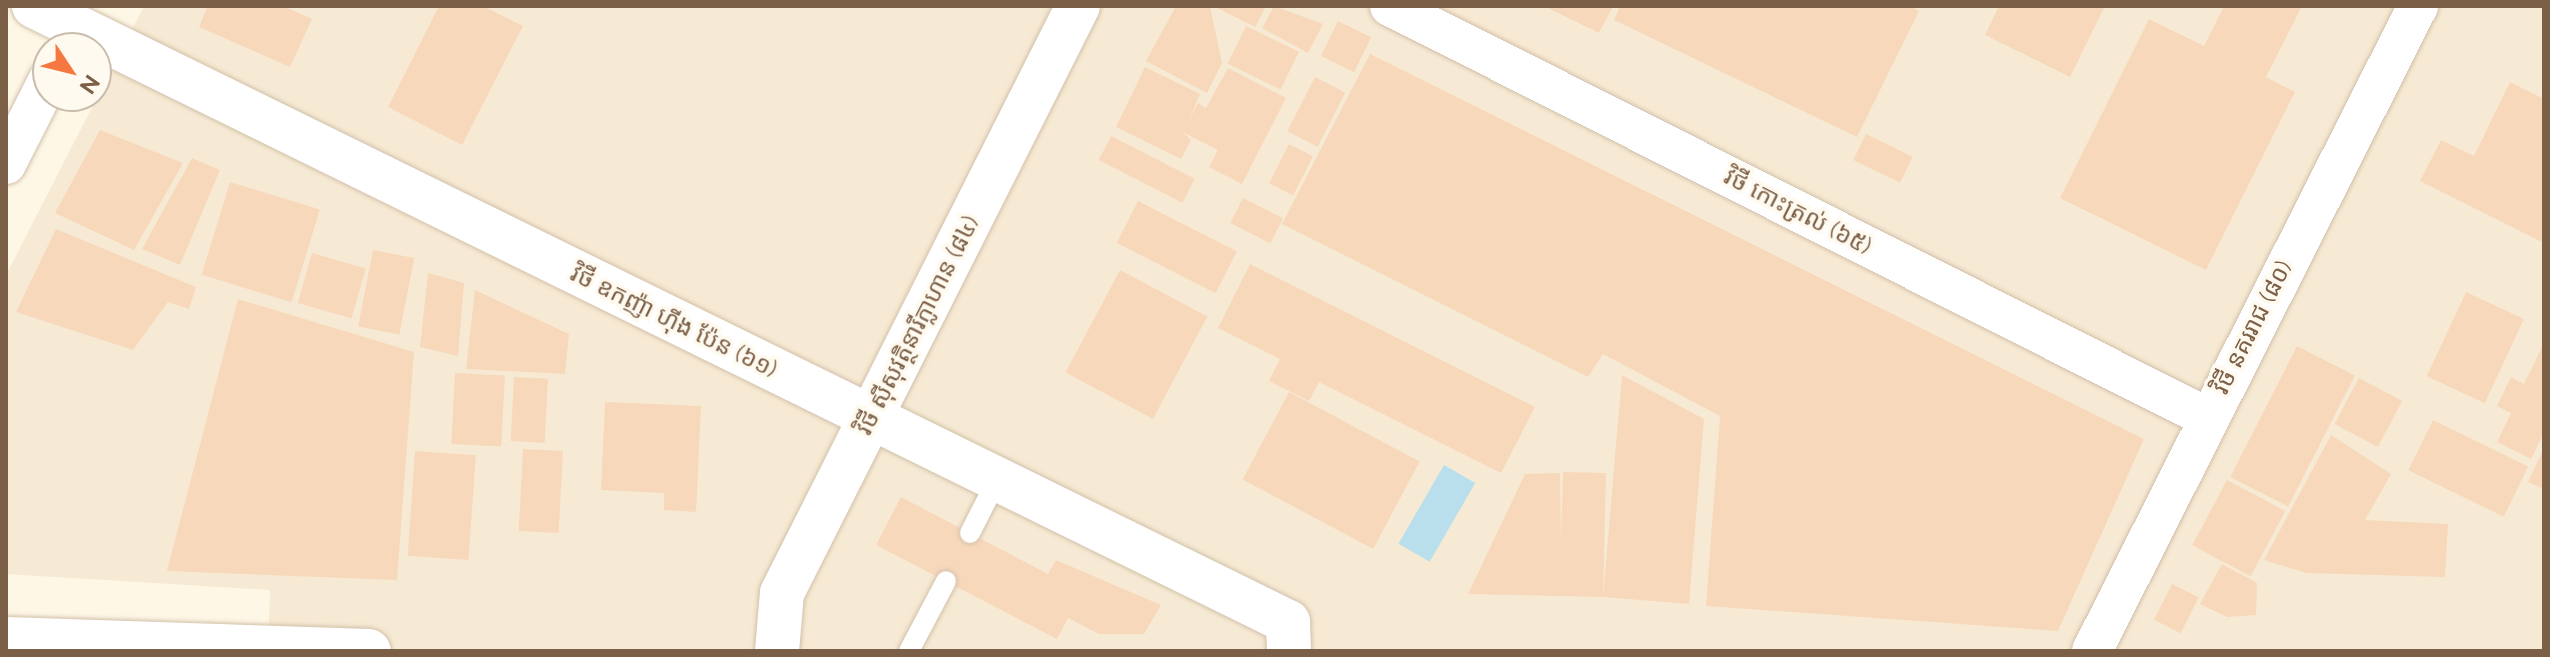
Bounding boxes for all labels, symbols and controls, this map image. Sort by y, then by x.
north arrow [32,32,112,112]
text: N [75,70,105,99]
street label: វិថី កោះត្រល់ (៦៥) [1720,162,1876,260]
street label: វិថី ស៊ីសុវត្ថិនារីក្លាហាន (៨៤) [849,211,985,439]
street label: វិថី នគររាជ (៨០) [2206,255,2298,399]
street label: វិថី ឧកញ៉ា ហ៊ីង ប៉ែន (៦១) [566,259,782,383]

